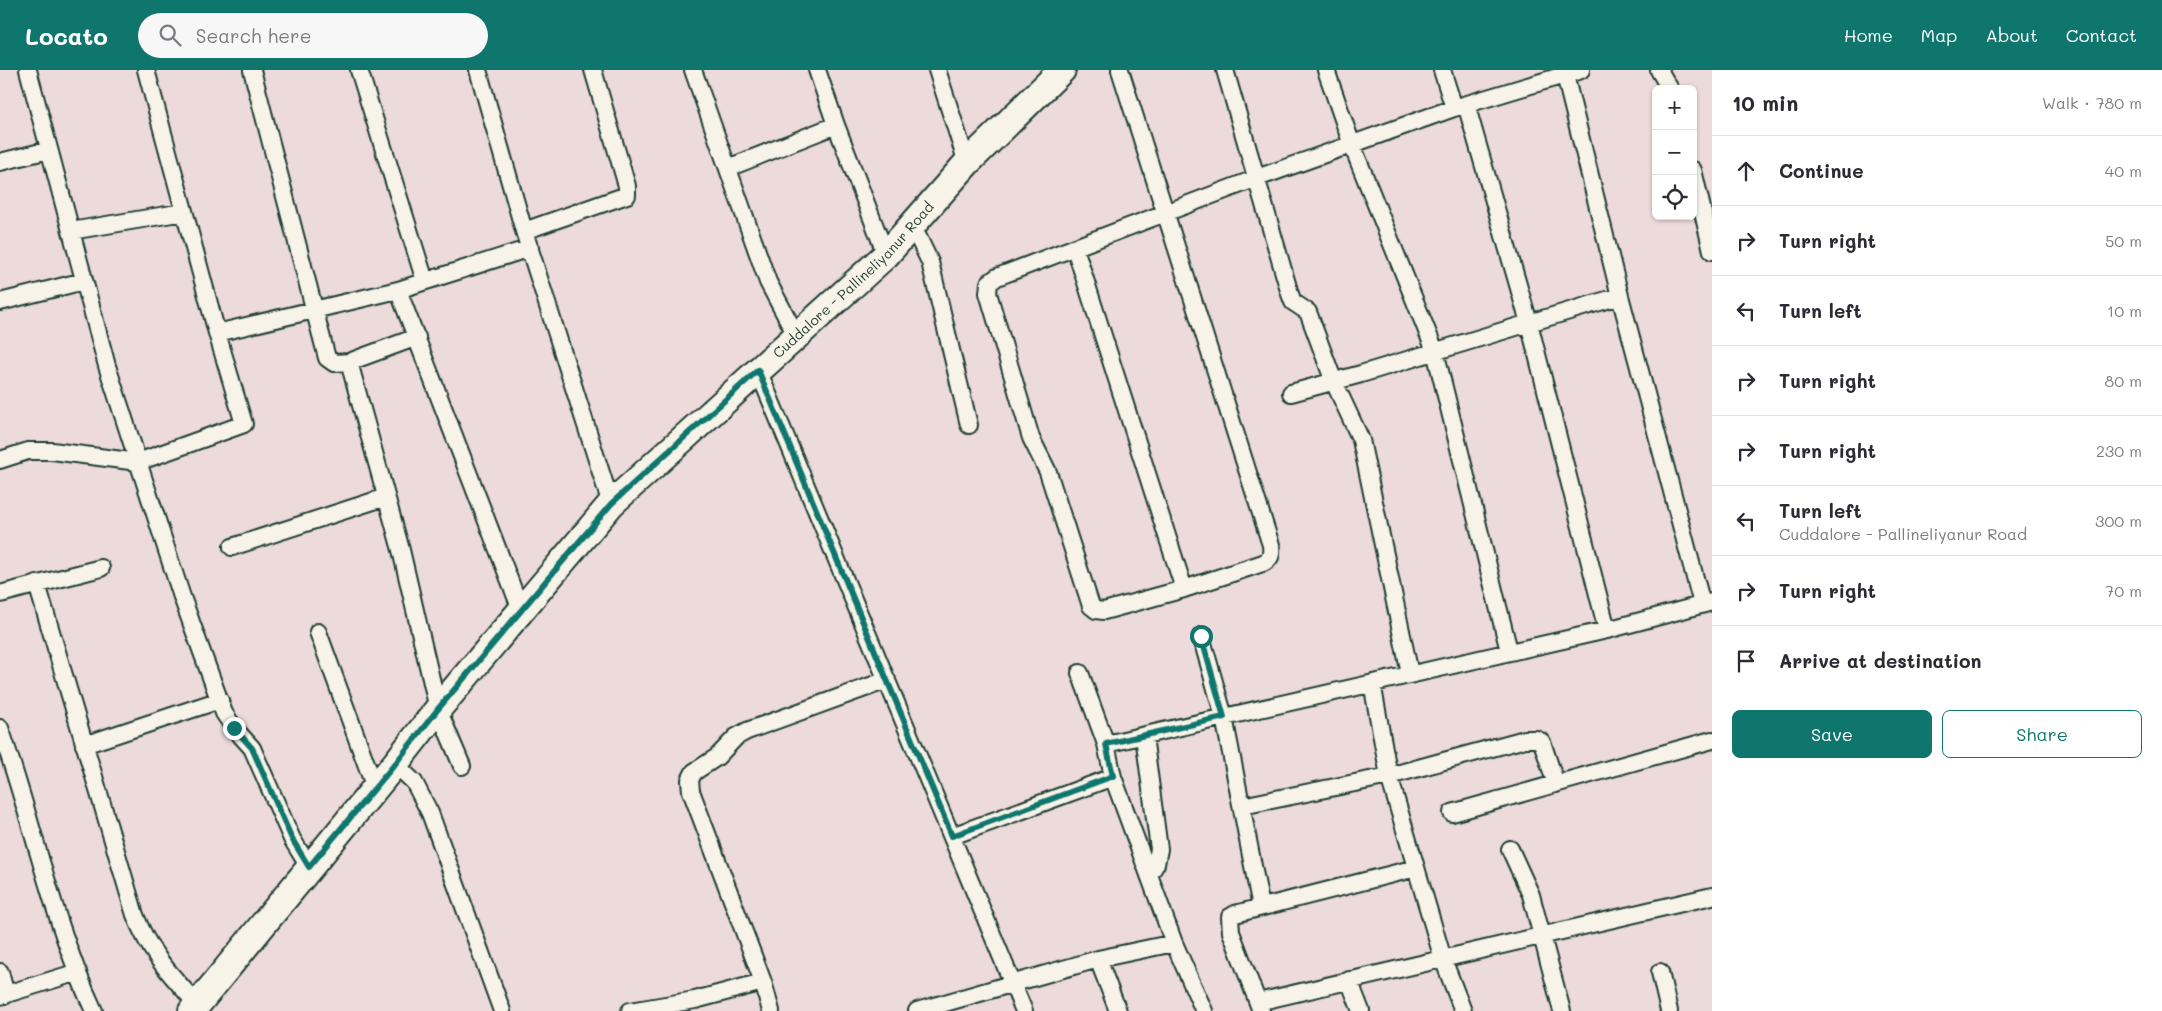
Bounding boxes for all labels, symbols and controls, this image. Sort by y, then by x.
search box [138,13,488,58]
text: Locato [25,20,108,51]
icon: search [156,21,184,49]
text: Search here [196,23,311,48]
text: Home [1844,23,1893,47]
text: Map [1921,23,1957,47]
text: About [1985,23,2038,47]
text: Contact [2066,23,2137,47]
map controls [1652,85,1697,220]
button: + [1652,85,1697,130]
text: 10 min [1732,89,1798,116]
text: Walk · 780 m [2042,92,2142,113]
button: − [1652,130,1697,175]
icon: ahead [1732,157,1760,185]
text: Continue [1779,158,1864,183]
text: 40 m [2105,160,2142,181]
button: locate [1652,175,1697,220]
street label: Cuddalore - Pallineliyanur Road [769,197,938,362]
icon: right [1732,227,1760,255]
text: Turn right [1779,228,1876,253]
text: 50 m [2105,230,2142,251]
icon: left [1732,297,1760,325]
text: Turn left [1779,298,1862,323]
text: 10 m [2107,300,2142,321]
icon: right [1732,367,1760,395]
text: Turn right [1779,368,1876,393]
text: 80 m [2105,370,2142,391]
icon: right [1732,437,1760,465]
text: Turn right [1779,438,1876,463]
text: 230 m [2096,440,2142,461]
text: Turn left [1779,498,1862,523]
icon: left [1732,507,1760,535]
text: 300 m [2095,510,2142,531]
text: Cuddalore - Pallineliyanur Road [1779,523,2027,544]
icon: right [1732,577,1760,605]
text: Turn right [1779,578,1876,603]
text: 70 m [2105,580,2142,601]
route start [1190,625,1213,648]
icon: arrive [1732,647,1760,675]
text: Arrive at destination [1779,648,1982,673]
button: Save [1732,710,1932,758]
button: Share [1942,710,2142,758]
route end [223,717,246,740]

